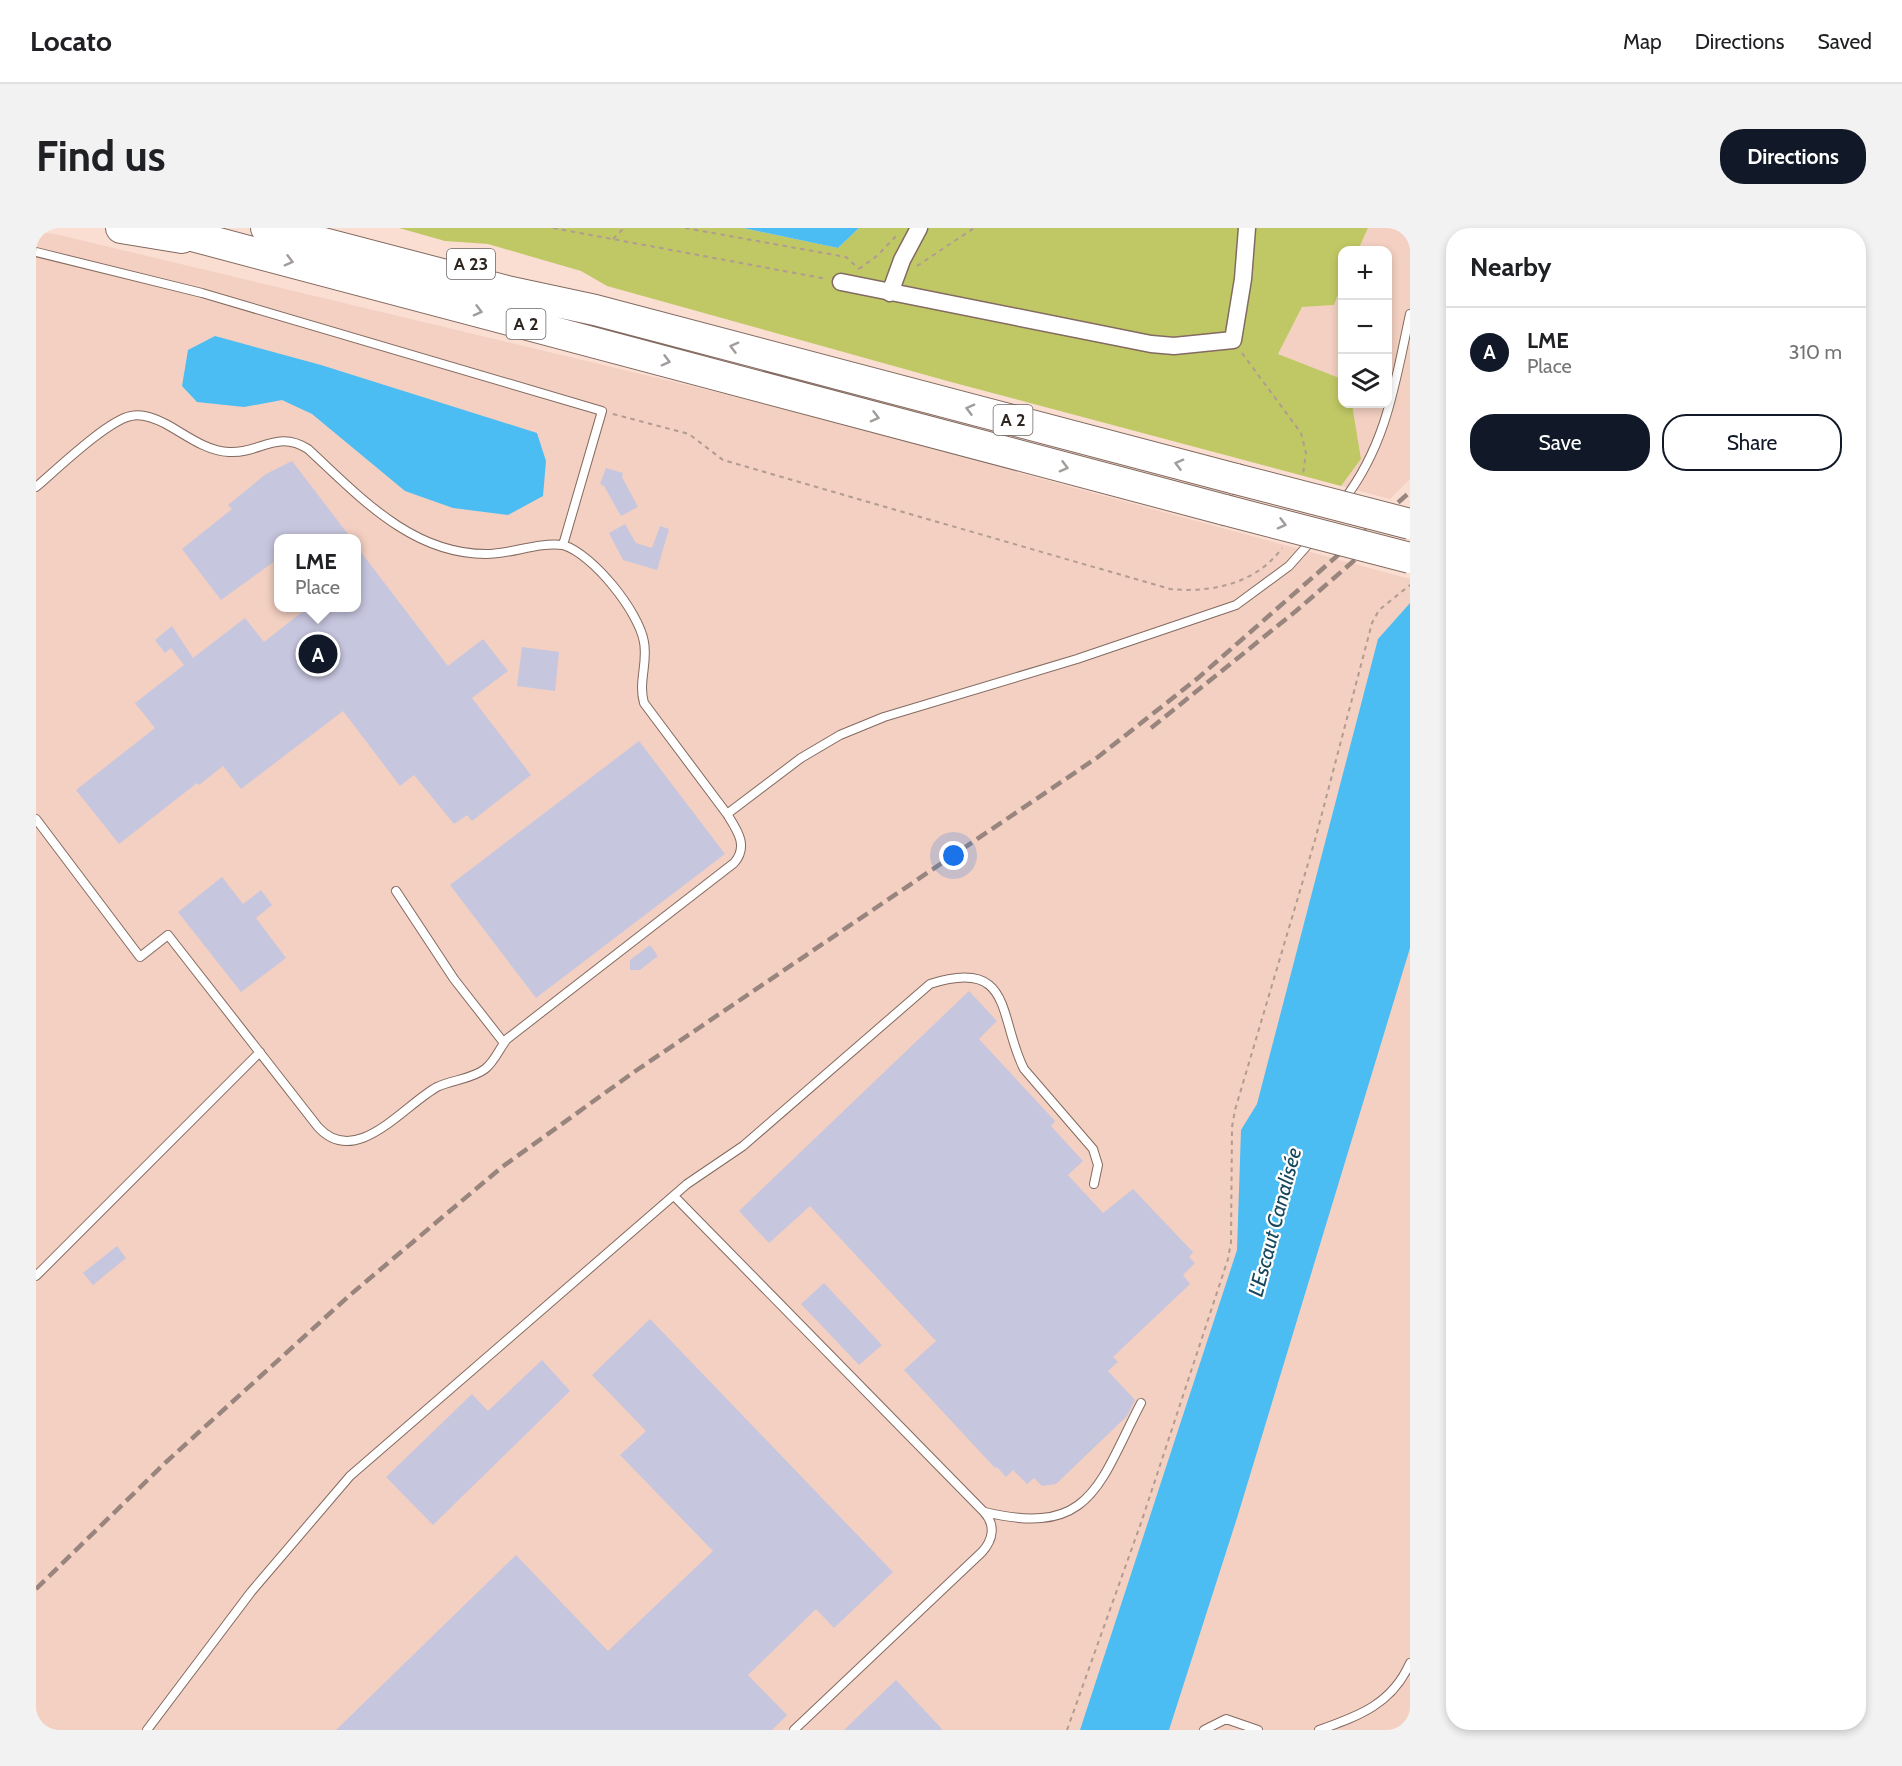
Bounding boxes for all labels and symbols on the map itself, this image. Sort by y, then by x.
road number: A 23 [447,249,495,279]
one-way arrow [284,254,294,267]
one-way arrow [472,304,482,317]
road number: A 2 [506,309,546,339]
one-way arrow [729,341,739,354]
one-way arrow [661,354,671,367]
one-way arrow [966,404,976,416]
road number: A 2 [994,405,1032,435]
one-way arrow [870,409,880,422]
one-way arrow [1174,459,1185,471]
one-way arrow [1058,460,1068,472]
one-way arrow [1277,517,1287,530]
pin: A [298,632,338,676]
your location [939,841,968,870]
water label: L'Escaut Canalisée [1243,1144,1306,1299]

